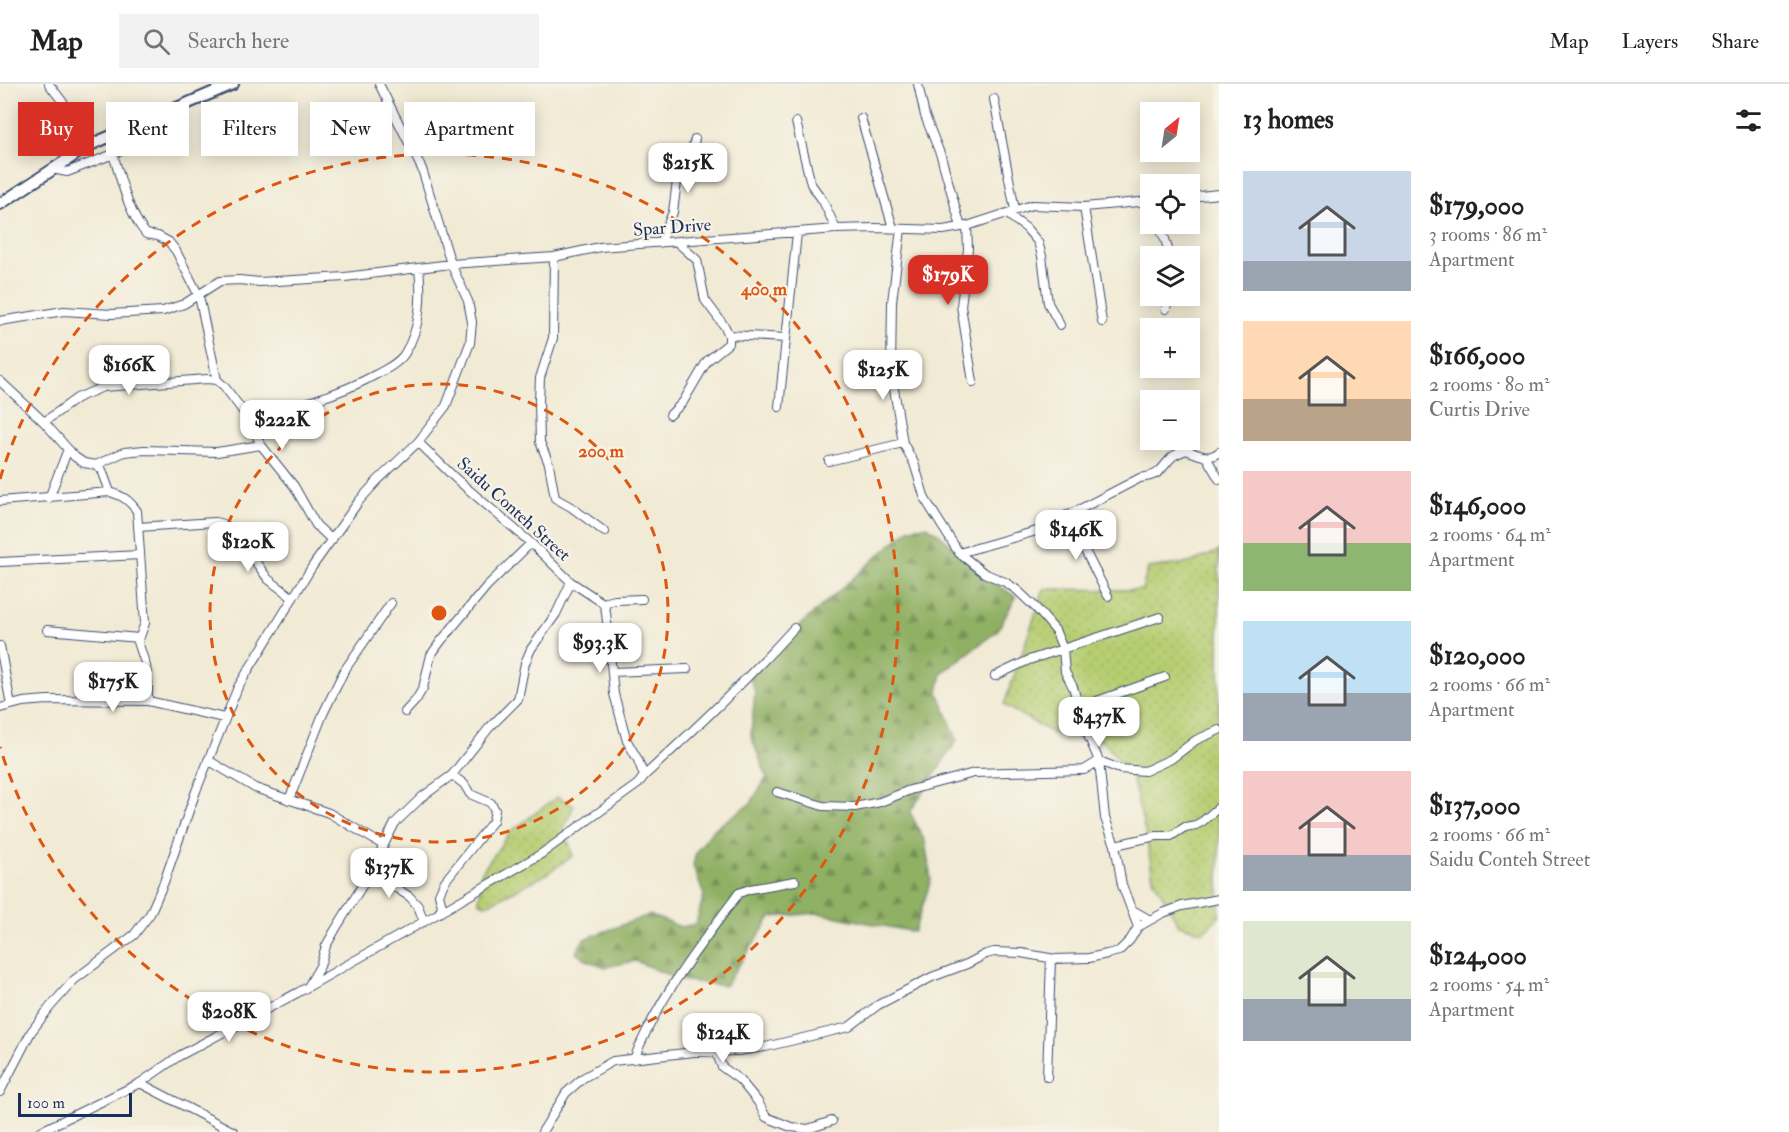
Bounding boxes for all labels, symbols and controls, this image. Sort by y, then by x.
search box [119,14,539,68]
text: Map [30,24,83,59]
icon: search [140,25,173,58]
text: Search here [188,27,289,55]
text: Map [1549,28,1589,55]
text: Layers [1622,28,1678,55]
text: Share [1711,28,1759,55]
chip: Buy [18,102,94,156]
chip: Rent [106,102,189,156]
chip: Filters [201,102,298,156]
chip: New [310,102,392,156]
chip: Apartment [404,102,535,156]
north arrow [1140,102,1200,162]
map controls [1140,102,1200,450]
text: 13 homes [1243,104,1334,136]
icon: filters [1732,104,1765,137]
pin: $215K [646,143,730,194]
text: $215K [662,150,714,175]
button: locate [1140,174,1200,234]
text: $179,000 [1429,190,1524,222]
icon: home [1291,195,1363,267]
street label: Spar Drive [632,213,712,242]
text: 3 rooms · 86 m² [1429,222,1547,247]
button: layers [1140,246,1200,306]
text: Apartment [1429,247,1514,272]
pin: $179K [906,255,990,306]
text: $179K [922,262,974,287]
text: 400 m [740,278,788,301]
button: + [1140,318,1200,378]
text: $166,000 [1429,340,1525,372]
pin: $166K [87,345,171,396]
icon: home [1291,345,1363,417]
pin: $125K [841,350,925,401]
text: $166K [103,352,155,377]
text: $125K [857,357,909,382]
text: 2 rooms · 80 m² [1429,372,1550,397]
button: − [1140,390,1200,450]
text: Curtis Drive [1429,397,1530,422]
pin: $222K [240,400,324,451]
text: $222K [254,407,310,432]
text: 200 m [578,440,625,463]
street label: Saidu Conteh Street [452,452,575,567]
text: $146,000 [1429,490,1526,522]
icon: home [1291,495,1363,567]
pin: $146K [1034,510,1118,561]
text: $146K [1049,517,1103,542]
pin: $120K [206,522,290,573]
text: 2 rooms · 64 m² [1429,522,1551,547]
text: $120K [222,529,274,554]
text: Apartment [1429,547,1514,572]
centre of rings [429,603,449,623]
pin: $93.3K [551,623,649,674]
text: $93.3K [573,630,627,655]
text: $120,000 [1429,640,1526,672]
icon: home [1291,645,1363,717]
pin: $175K [71,662,155,713]
text: $175K [88,669,138,694]
text: 2 rooms · 66 m² [1429,672,1550,697]
pin: $437K [1057,697,1141,748]
text: Apartment [1429,697,1514,722]
text: $437K [1073,704,1125,729]
text: $137,000 [1429,790,1521,822]
icon: home [1291,795,1363,867]
text: 2 rooms · 66 m² [1429,822,1550,847]
text: Saidu Conteh Street [1429,847,1590,872]
pin: $137K [347,848,431,899]
text: $137K [364,855,414,880]
text: $124,000 [1429,940,1527,972]
icon: home [1291,945,1363,1017]
text: 2 rooms · 54 m² [1429,972,1549,997]
pin: $208K [187,992,271,1043]
text: Apartment [1429,997,1514,1022]
text: $208K [201,999,257,1024]
pin: $124K [681,1013,765,1064]
text: $124K [696,1020,750,1045]
scale bar [18,1090,132,1118]
text: 100 m [27,1093,65,1113]

